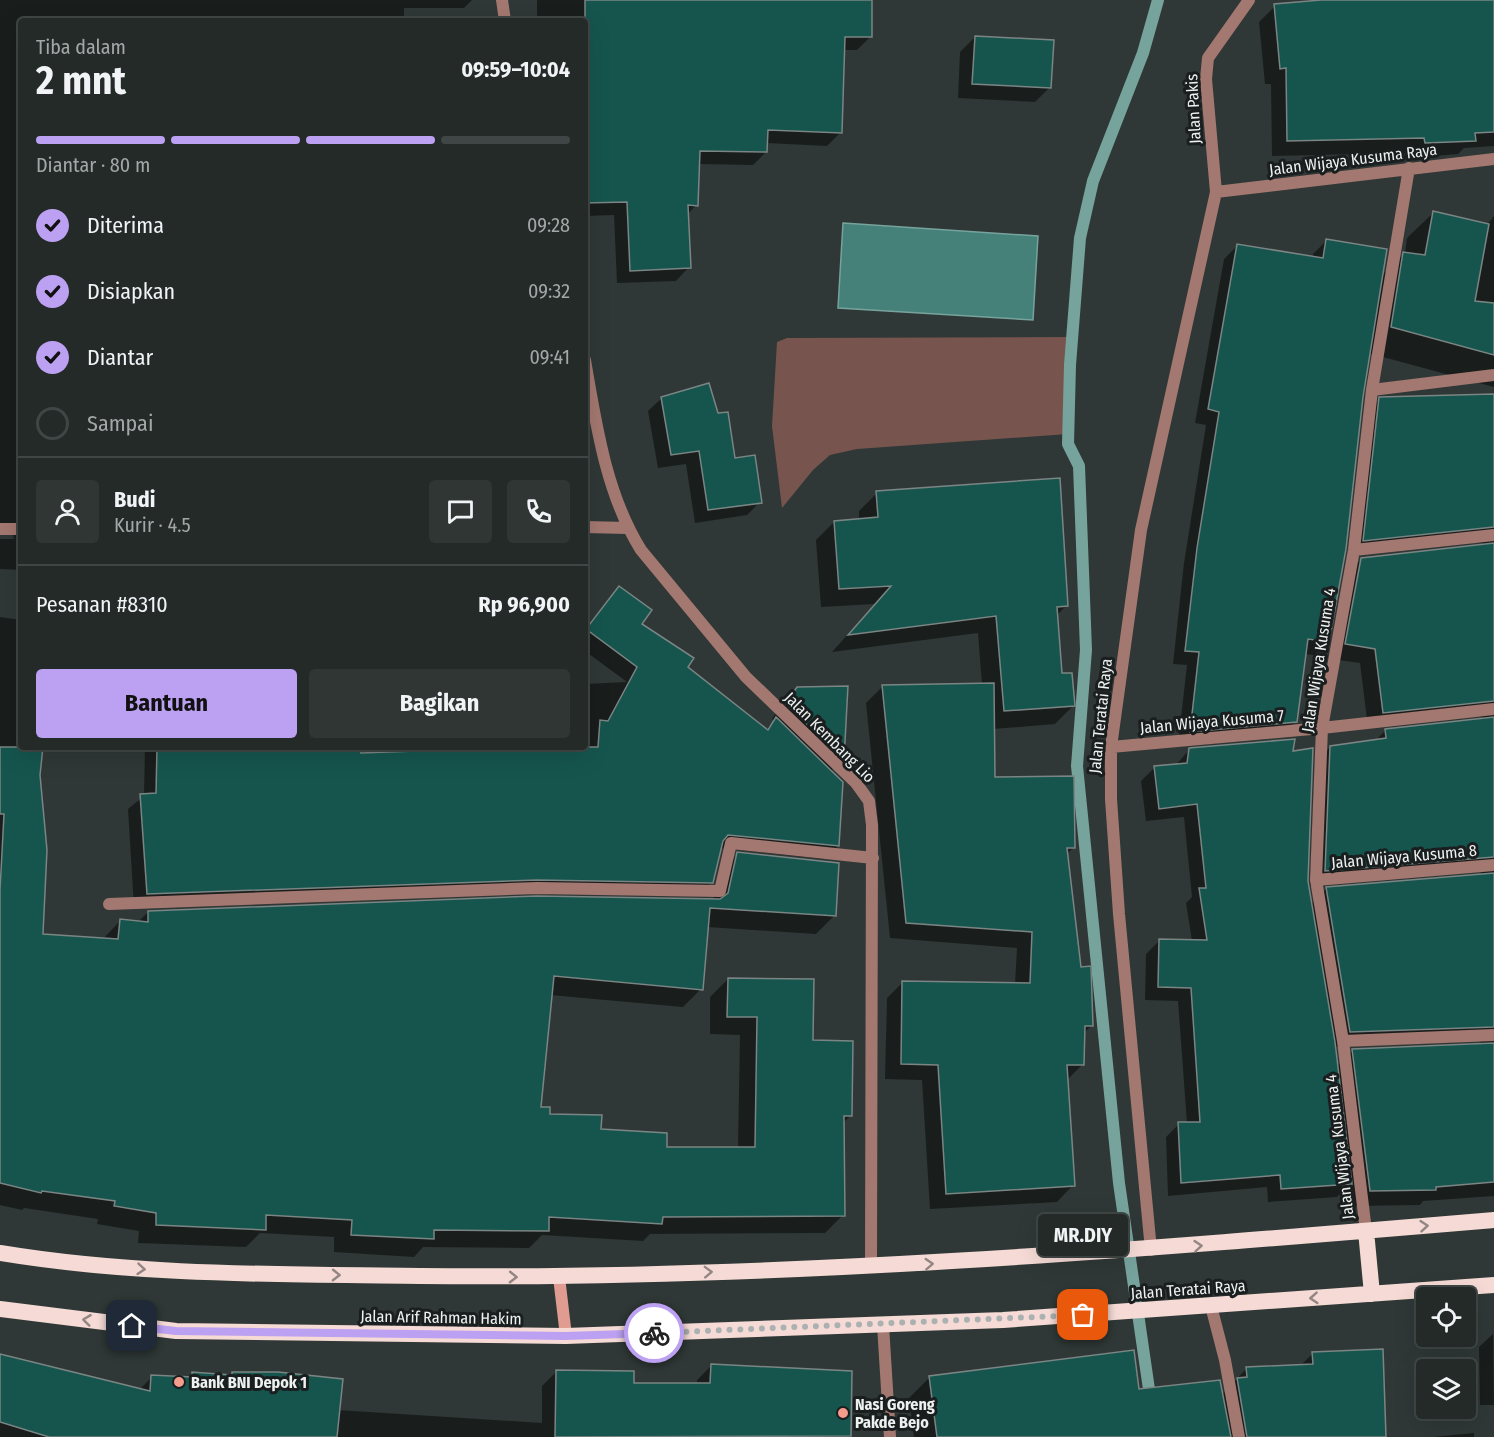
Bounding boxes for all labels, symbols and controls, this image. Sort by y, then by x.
text: Tiba dalam [36,35,126,59]
text: 09:59–10:04 [461,56,570,83]
text: 2 mnt [36,58,126,104]
street label: Jalan Pakis [1182,73,1205,144]
street label: Jalan Wijaya Kusuma Raya [1268,140,1438,179]
text: Diantar · 80 m [36,153,150,177]
icon: check [36,209,69,242]
text: Diterima [87,212,164,239]
text: 09:28 [527,213,570,237]
icon: check [36,275,69,308]
text: Disiapkan [87,278,175,305]
text: 09:32 [528,279,570,303]
icon: check [36,341,69,374]
text: Diantar [87,344,153,371]
text: 09:41 [529,345,570,369]
text: Sampai [87,410,153,437]
button: person [36,480,99,543]
button: chat [429,480,492,543]
button: phone [507,480,570,543]
text: Budi [114,486,155,513]
text: Kurir · 4.5 [114,513,191,537]
street label: Jalan Wijaya Kusuma 4 [1298,586,1339,734]
text: Pesanan #8310 [36,591,168,618]
text: Rp 96,900 [478,591,570,618]
street label: Jalan Teratai Raya [1085,658,1116,774]
button: Bantuan [36,669,297,738]
button: Bagikan [309,669,570,738]
street label: Jalan Kembang Lio [780,688,879,787]
street label: Jalan Wijaya Kusuma 7 [1139,706,1285,737]
street label: Jalan Wijaya Kusuma 8 [1330,841,1478,872]
street label: Jalan Wijaya Kusuma 4 [1321,1073,1358,1221]
callout: MR.DIY [1038,1213,1128,1255]
one-way arrow [1419,1220,1429,1233]
text: MR.DIY [1054,1223,1112,1247]
one-way arrow [1193,1240,1203,1253]
one-way arrow [925,1257,934,1270]
one-way arrow [137,1262,146,1275]
one-way arrow [704,1266,713,1279]
one-way arrow [332,1269,341,1281]
one-way arrow [509,1271,518,1283]
street label: Jalan Teratai Raya [1130,1276,1246,1303]
map controls [1416,1287,1476,1419]
button: locate [1416,1287,1476,1347]
pin [1057,1289,1108,1340]
one-way arrow [1309,1291,1319,1304]
icon: bag [1066,1298,1099,1331]
pin [106,1300,157,1351]
courier [624,1303,684,1363]
street label: Jalan Arif Rahman Hakim [360,1307,522,1328]
icon: home [115,1309,148,1342]
one-way arrow [83,1315,92,1327]
icon: bike [638,1317,671,1350]
button: layers [1416,1359,1476,1419]
place label: Bank BNI Depok 1 [191,1373,307,1392]
marker: Bank BNI Depok 1 [172,1375,186,1389]
place label: Nasi Goreng Pakde Bejo [855,1395,935,1432]
marker: Nasi Goreng Pakde Bejo [836,1406,850,1420]

